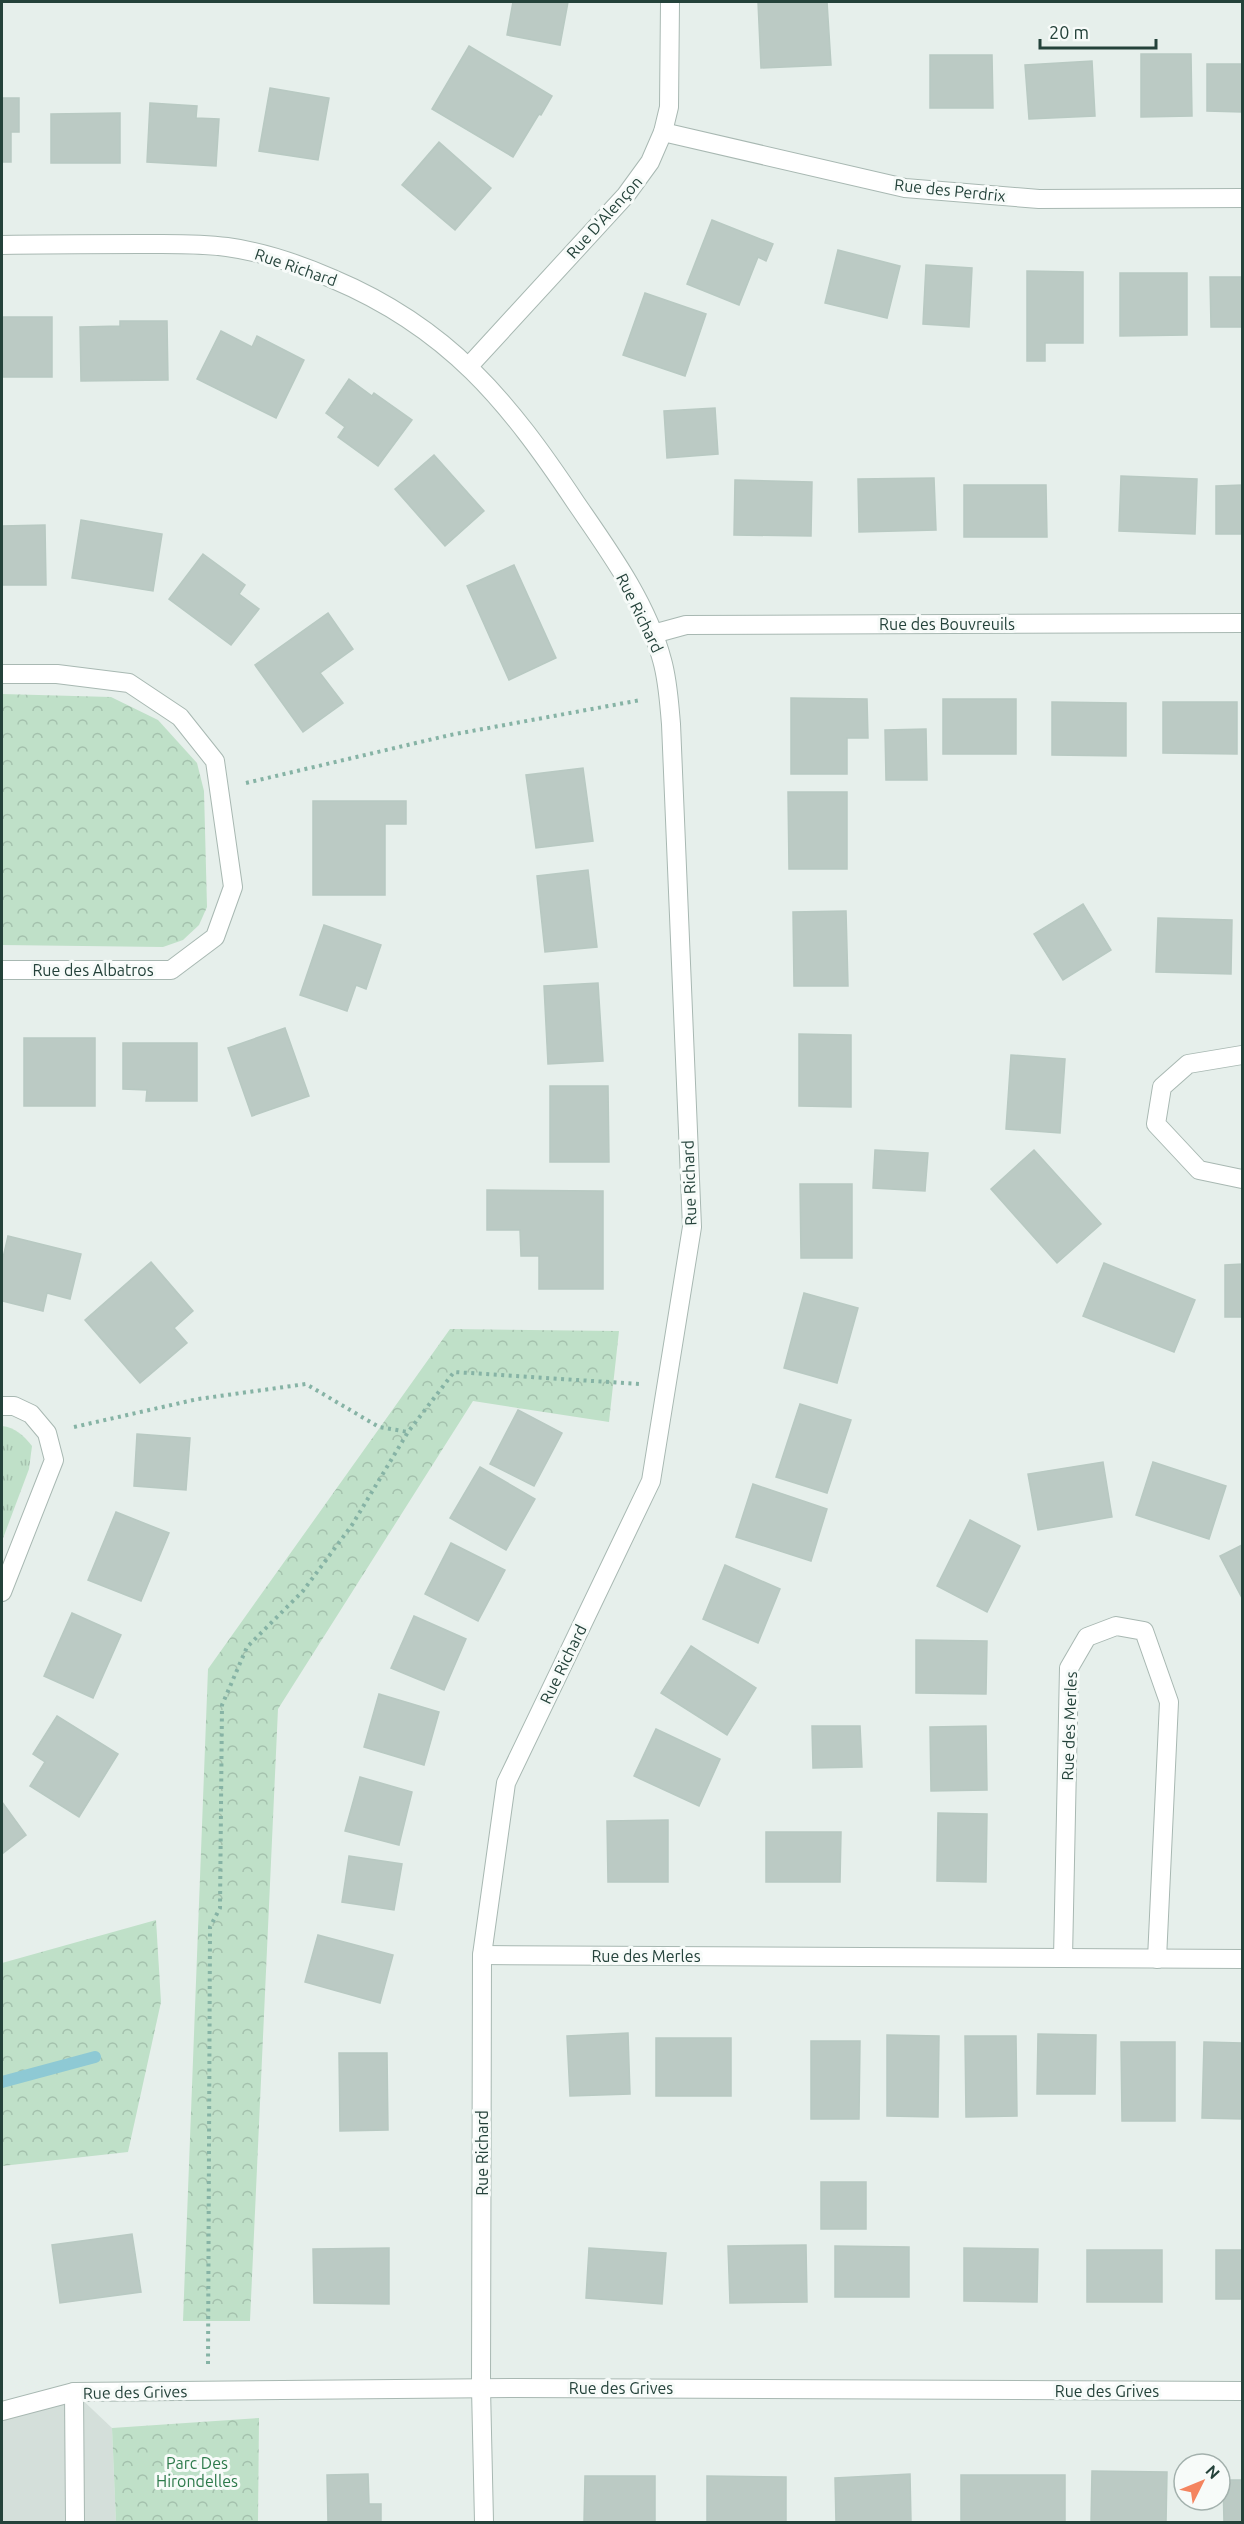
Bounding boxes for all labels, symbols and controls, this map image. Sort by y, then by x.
scale bar [1040,12,1156,50]
text: 20 m [1049,22,1089,42]
street label: Rue D'Alençon [563,172,645,262]
street label: Rue des Perdrix [893,175,1007,205]
street label: Rue Richard [253,245,339,289]
street label: Rue Richard [613,571,667,655]
street label: Rue des Bouvreuils [879,615,1015,633]
street label: Rue des Albatros [32,961,154,979]
street label: Rue Richard [679,1140,699,1226]
street label: Rue Richard [536,1622,590,1706]
street label: Rue des Merles [1058,1671,1080,1781]
street label: Rue des Merles [591,1947,701,1965]
street label: Rue Richard [473,2110,491,2196]
street label: Rue des Grives [569,2379,673,2397]
street label: Rue des Grives [83,2382,187,2402]
street label: Rue des Grives [1055,2382,1159,2400]
north arrow [1172,2452,1232,2512]
park label: Parc Des Hirondelles [156,2454,238,2490]
text: N [1202,2461,1224,2482]

